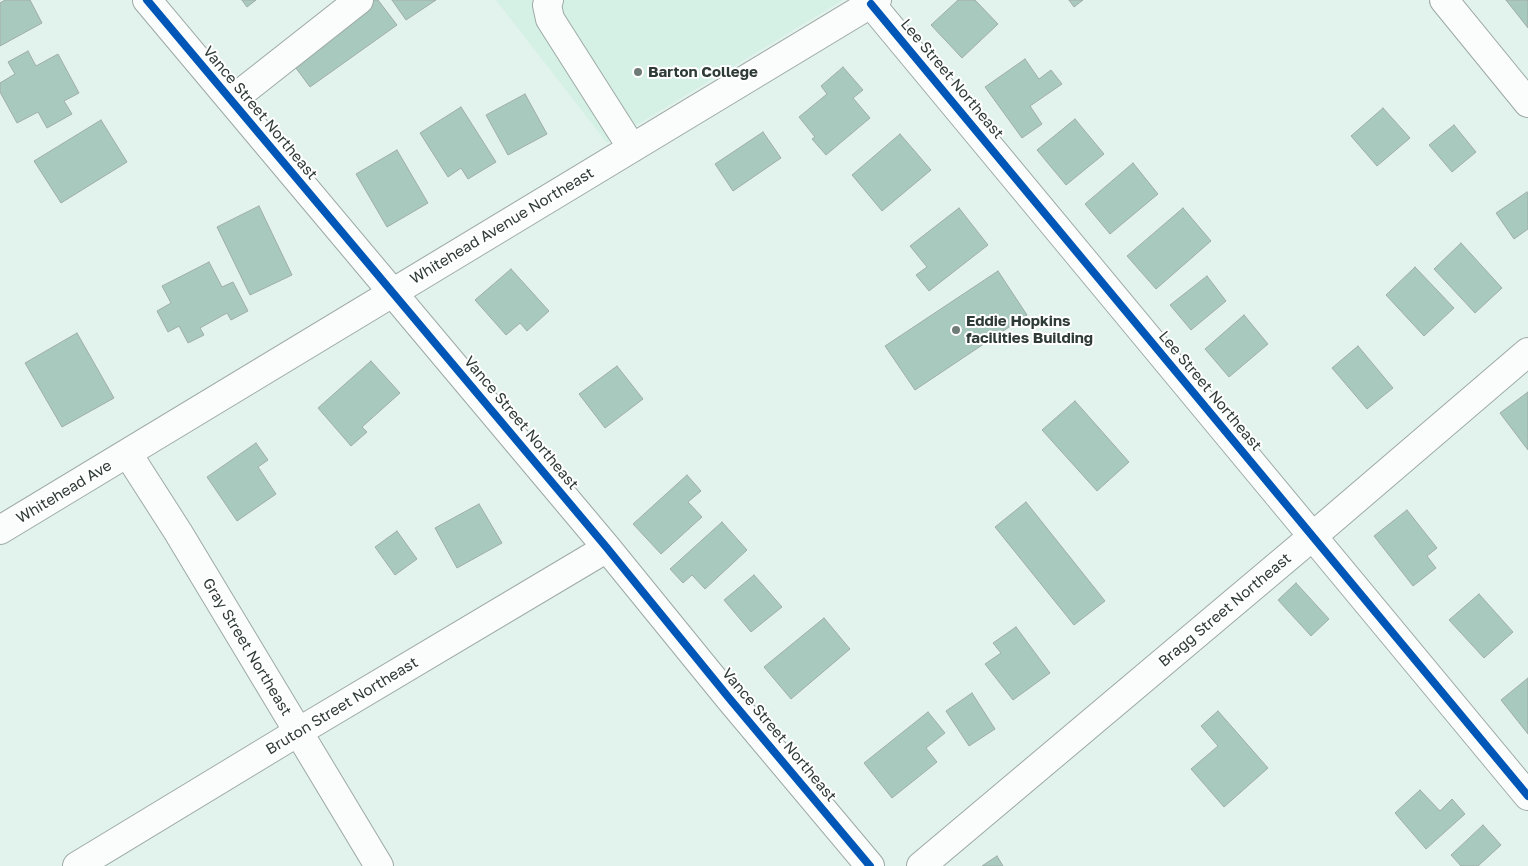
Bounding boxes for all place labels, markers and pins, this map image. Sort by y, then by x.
place label: Barton College [648,63,758,81]
marker: Barton College [632,66,644,78]
place label: Eddie Hopkins facilities Building [966,312,1093,347]
marker: Eddie Hopkins facilities Building [950,324,962,336]

